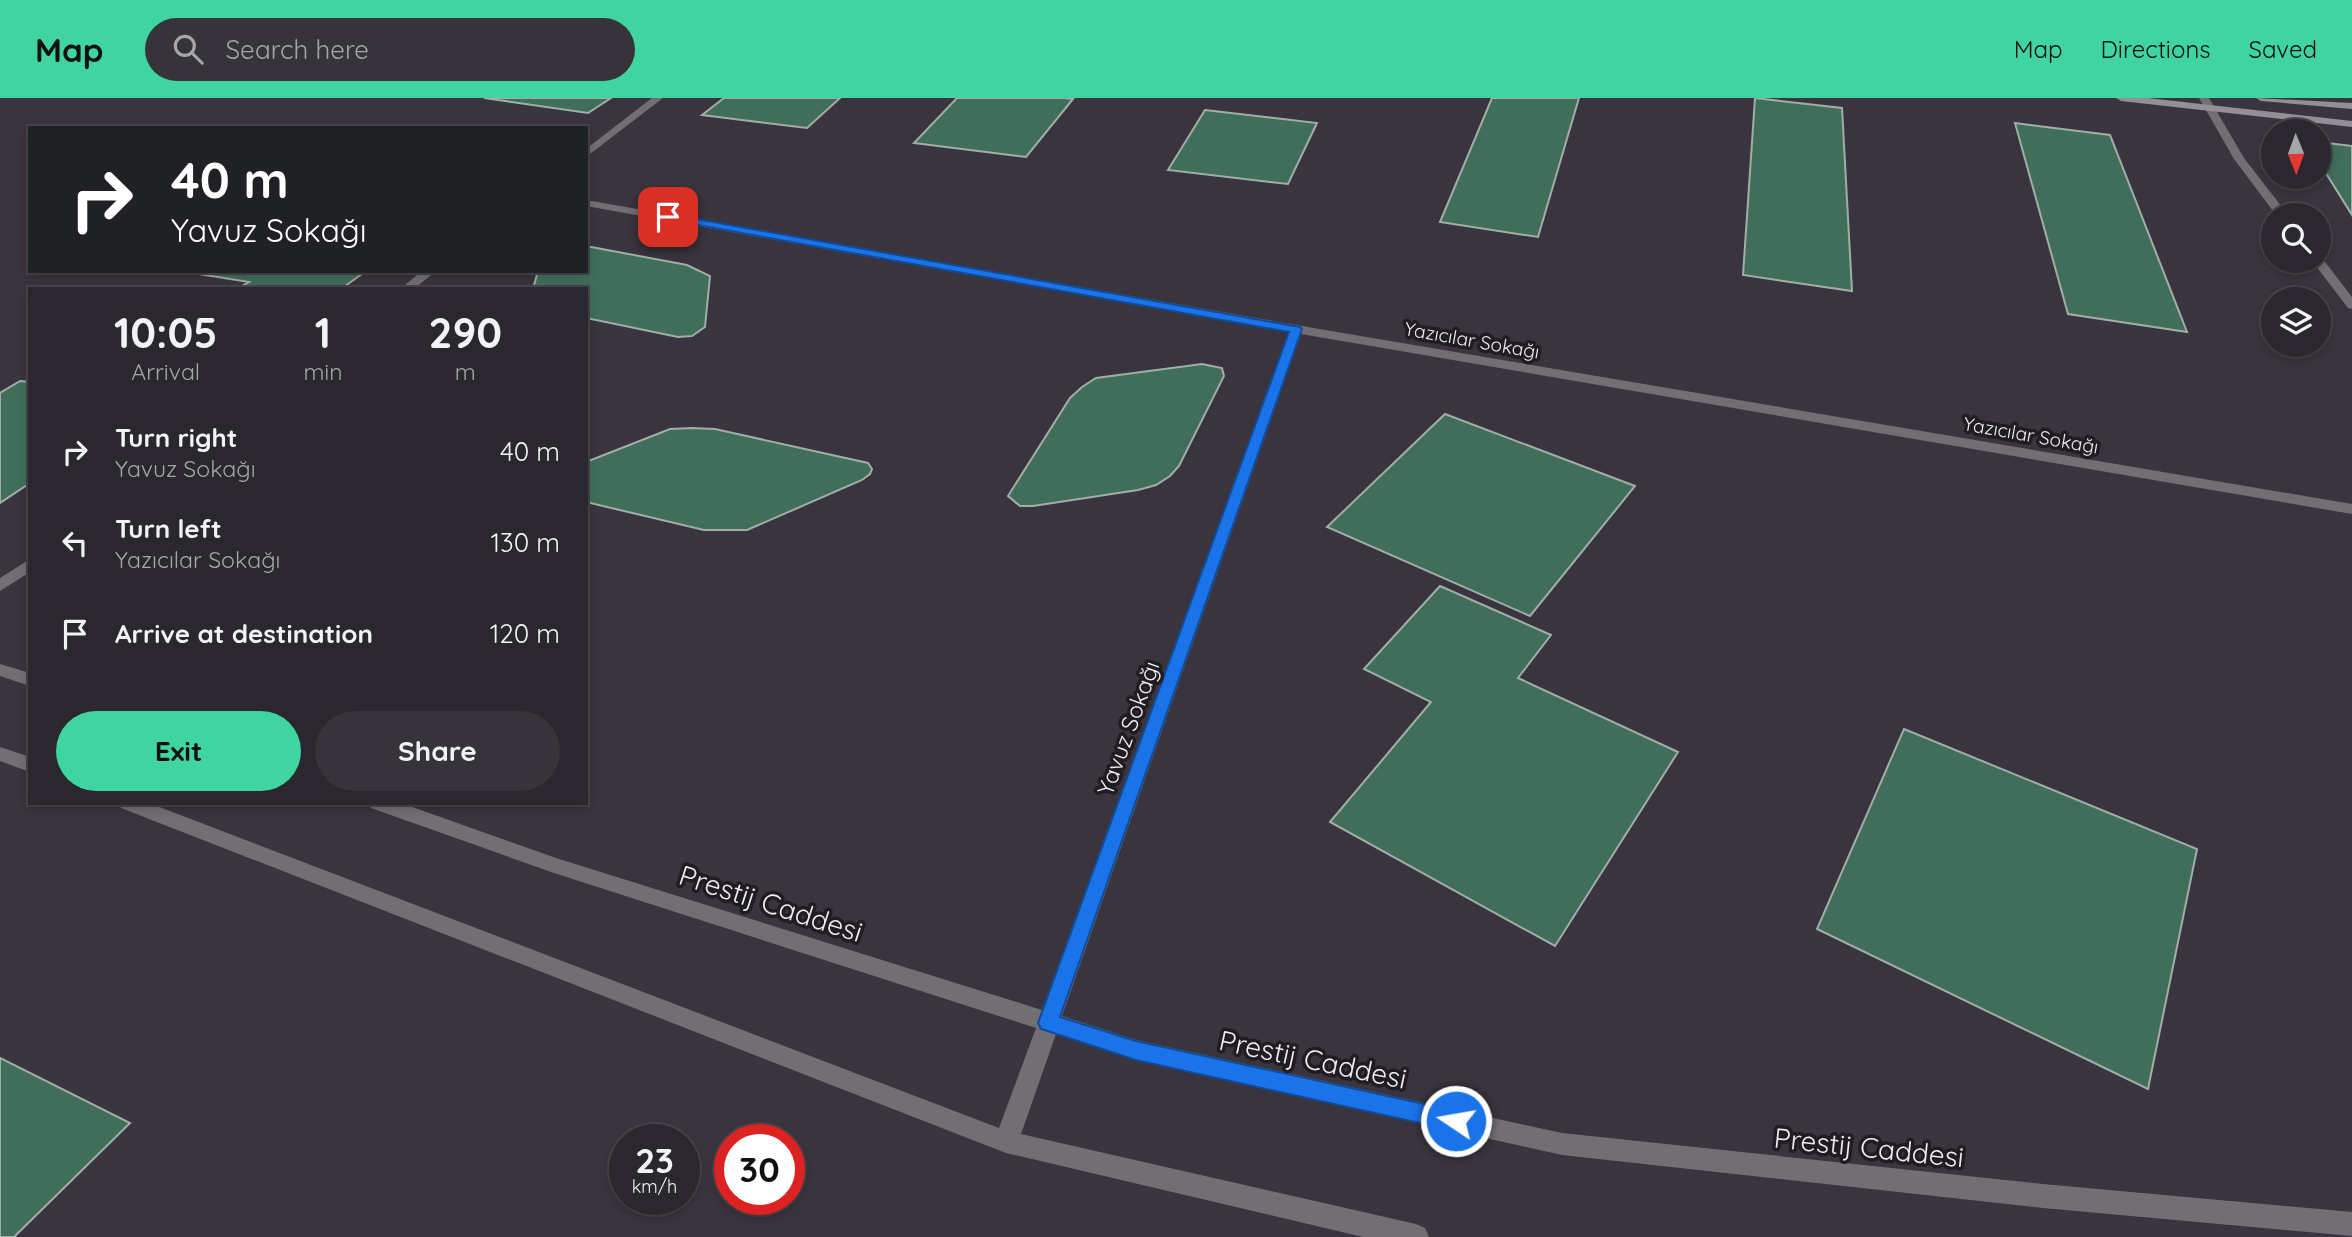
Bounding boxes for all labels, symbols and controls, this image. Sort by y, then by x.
search box [145,18,635,81]
text: Map [35,29,103,70]
icon: search [169,30,207,68]
text: Search here [225,33,369,66]
text: Map [2014,34,2063,64]
text: Directions [2101,34,2211,64]
text: Saved [2249,34,2317,64]
north arrow [2261,119,2331,189]
map controls [2261,119,2331,357]
text: 40 m [171,149,289,210]
icon: right [56,154,147,245]
pin [638,187,698,247]
icon: arrive [649,198,687,236]
button: search [2261,203,2331,273]
text: Yavuz Sokağı [171,210,367,250]
button: layers [2261,287,2331,357]
text: 10:05 [114,306,217,359]
text: 1 [315,306,331,359]
text: 290 [429,306,502,359]
street label: Yazıcılar Sokağı [1403,316,1541,364]
text: Arrival [131,357,200,386]
text: min [303,357,343,386]
text: m [455,357,476,386]
street label: Yazıcılar Sokağı [1962,411,2100,459]
text: Turn right [115,421,237,454]
icon: right [56,433,94,471]
text: 40 m [500,435,560,468]
text: Yavuz Sokağı [115,454,256,483]
text: Turn left [115,512,222,545]
icon: left [56,524,94,562]
text: 130 m [490,526,560,559]
text: Yazıcılar Sokağı [115,545,280,574]
icon: arrive [56,615,94,653]
text: Arrive at destination [115,617,373,650]
text: 120 m [490,617,560,650]
street label: Yavuz Sokağı [1090,657,1166,799]
button: Exit [56,711,301,791]
button: Share [315,711,560,791]
street label: Prestij Caddesi [675,857,867,949]
street label: Prestij Caddesi [1216,1022,1410,1096]
position arrow [1419,1084,1493,1158]
street label: Prestij Caddesi [1772,1120,1966,1174]
speed limit sign: 30 [714,1124,805,1215]
text: 23 [635,1138,674,1182]
text: km/h [632,1175,677,1198]

